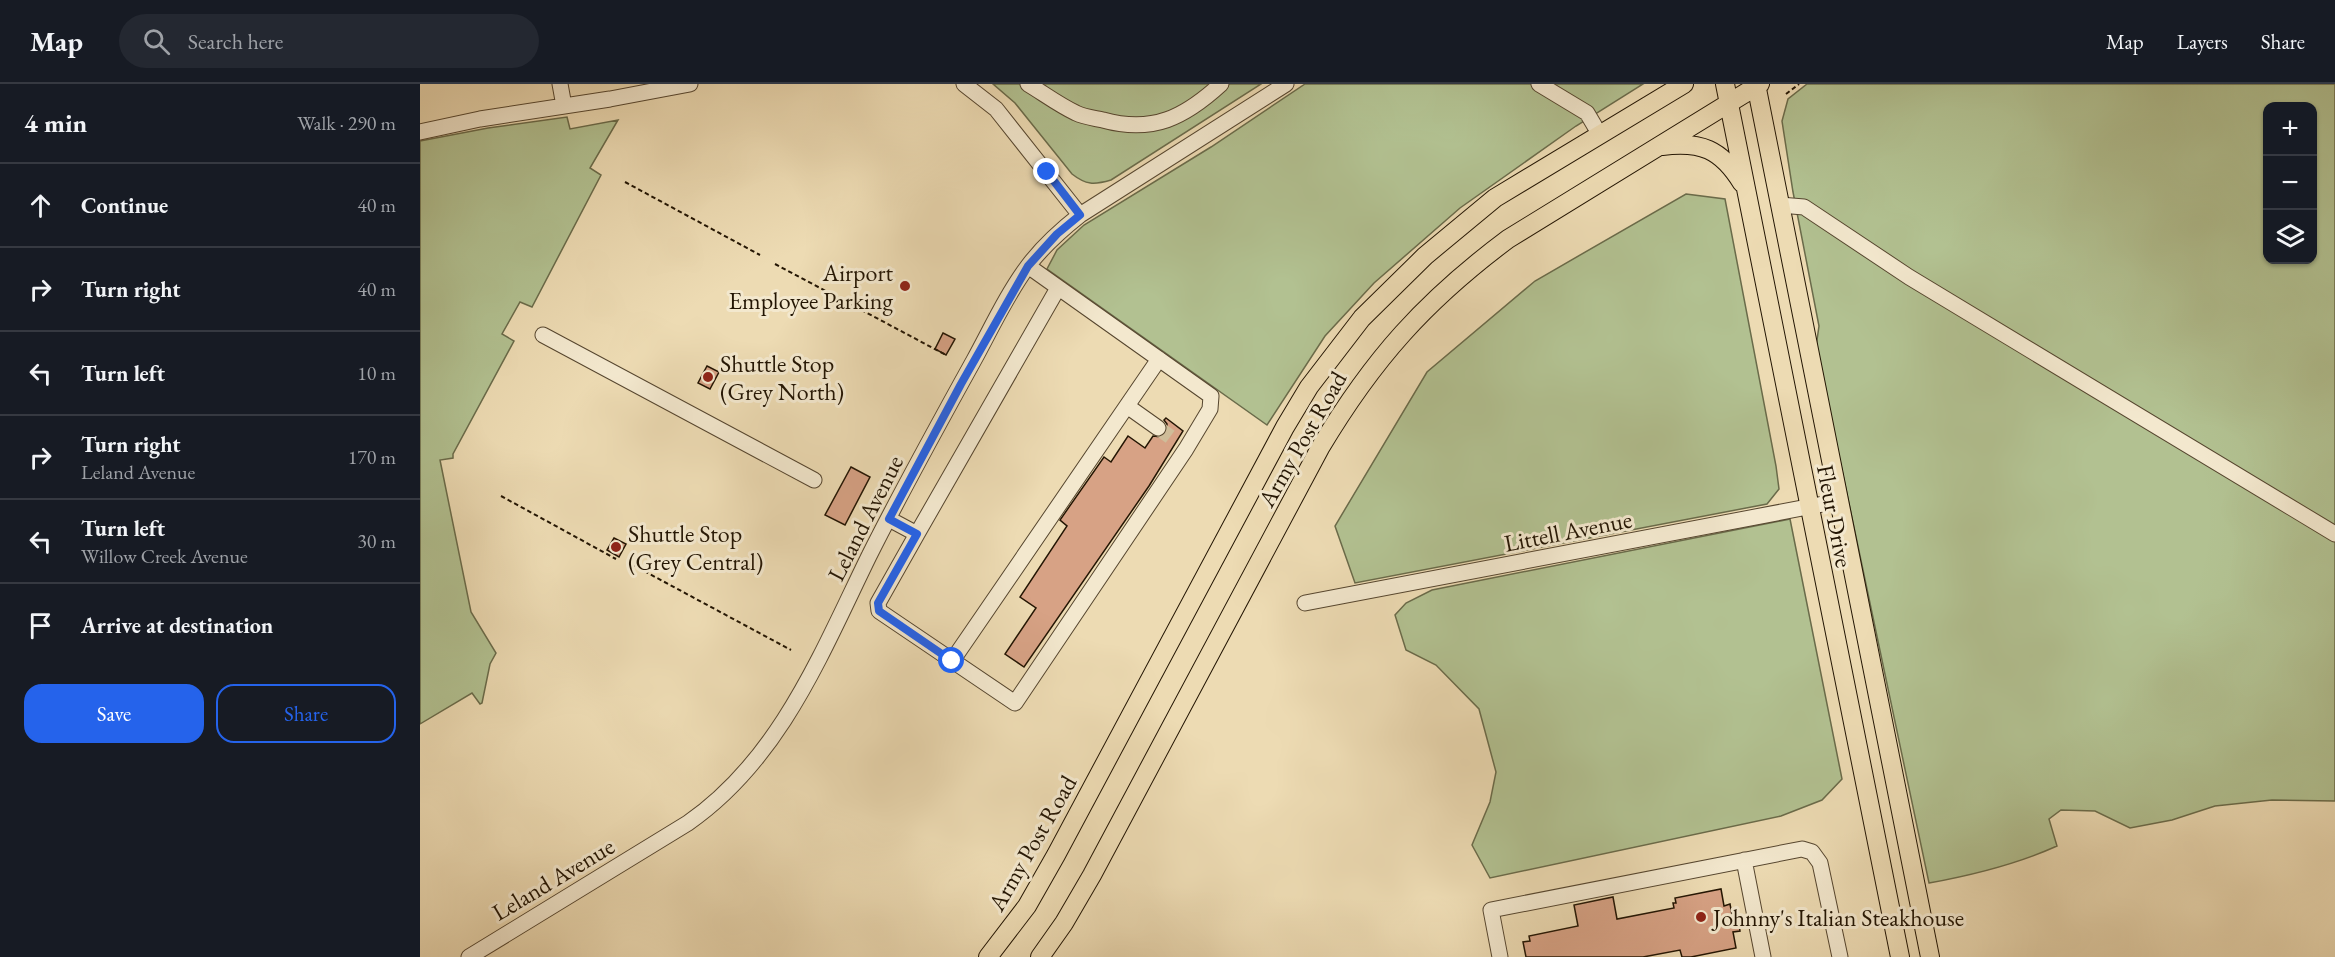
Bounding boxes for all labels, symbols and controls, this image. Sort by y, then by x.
search box [119,14,539,68]
text: Map [30,23,83,59]
icon: search [140,25,173,58]
text: Search here [188,27,283,56]
text: Map [2106,28,2144,55]
text: Layers [2177,28,2228,55]
text: Share [2261,28,2305,55]
map controls [2263,102,2317,264]
button: + [2263,102,2317,156]
text: 4 min [24,106,87,140]
text: Walk · 290 m [297,110,396,136]
button: − [2263,156,2317,210]
route end [1033,158,1059,184]
icon: ahead [24,189,57,222]
text: Continue [81,191,168,220]
text: 40 m [357,192,396,218]
button: layers [2263,210,2317,264]
place label: Airport Employee Parking [729,257,894,316]
icon: right [24,273,57,306]
text: Turn right [81,275,180,304]
text: 40 m [357,276,396,302]
marker: Airport Employee Parking [898,279,912,293]
place label: Shuttle Stop (Grey North) [720,348,844,407]
icon: left [24,357,57,390]
text: Turn left [81,359,165,388]
text: 10 m [357,360,396,386]
street label: Army Post Road [1250,365,1354,513]
marker: Shuttle Stop (Grey North) [701,370,715,384]
text: Turn right [81,430,180,459]
icon: right [24,441,57,474]
text: 170 m [348,444,396,470]
street label: Leland Avenue [820,450,910,586]
text: Leland Avenue [81,459,195,485]
street label: Fleur Drive [1810,462,1860,570]
street label: Littell Avenue [1501,503,1635,559]
text: Turn left [81,514,165,543]
place label: Shuttle Stop (Grey Central) [628,518,763,577]
icon: left [24,525,57,558]
text: 30 m [357,528,396,554]
marker: Shuttle Stop (Grey Central) [609,540,623,554]
text: Willow Creek Avenue [81,543,248,569]
icon: arrive [24,609,57,642]
text: Arrive at destination [81,611,273,640]
route start [938,647,964,673]
button: Save [24,684,204,743]
button: Share [216,684,396,743]
street label: Army Post Road [980,769,1084,917]
street label: Leland Avenue [486,830,620,928]
place label: Johnny's Italian Steakhouse [1711,902,1964,933]
marker: Johnny's Italian Steakhouse [1694,910,1708,924]

